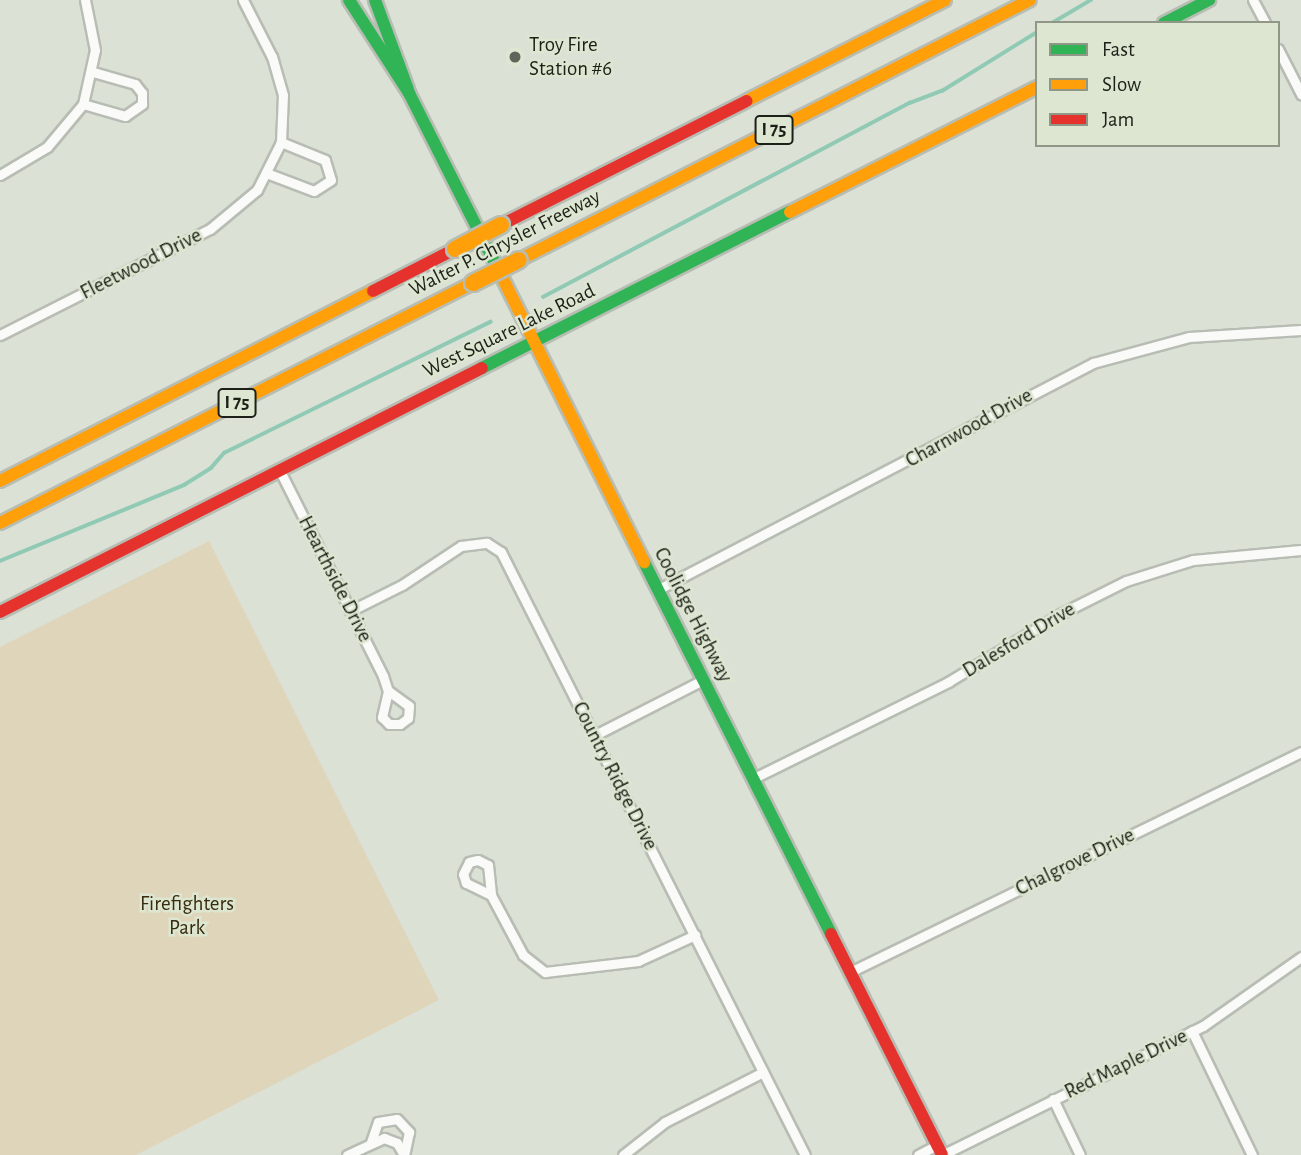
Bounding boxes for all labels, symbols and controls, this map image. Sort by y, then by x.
legend [1035,21,1280,147]
place label: Troy Fire Station #6 [529,32,612,82]
text: Fast [1102,39,1135,60]
marker: Troy Fire Station #6 [507,49,523,65]
text: Slow [1102,74,1141,95]
text: Jam [1102,109,1134,130]
road number: I 75 [753,114,795,146]
street label: Walter P. Chrysler Freeway [405,184,605,302]
street label: Fleetwood Drive [76,223,206,305]
street label: West Square Lake Road [419,278,599,384]
street label: Charnwood Drive [901,383,1037,473]
road number: I 75 [216,388,258,418]
street label: Hearthside Drive [292,512,378,646]
street label: Coolidge Highway [648,543,738,687]
street label: Dalesford Drive [958,597,1080,683]
street label: Country Ridge Drive [567,698,663,854]
street label: Chalgrove Drive [1011,822,1139,902]
park label: Firefighters Park [140,891,234,941]
street label: Red Maple Drive [1060,1023,1192,1105]

